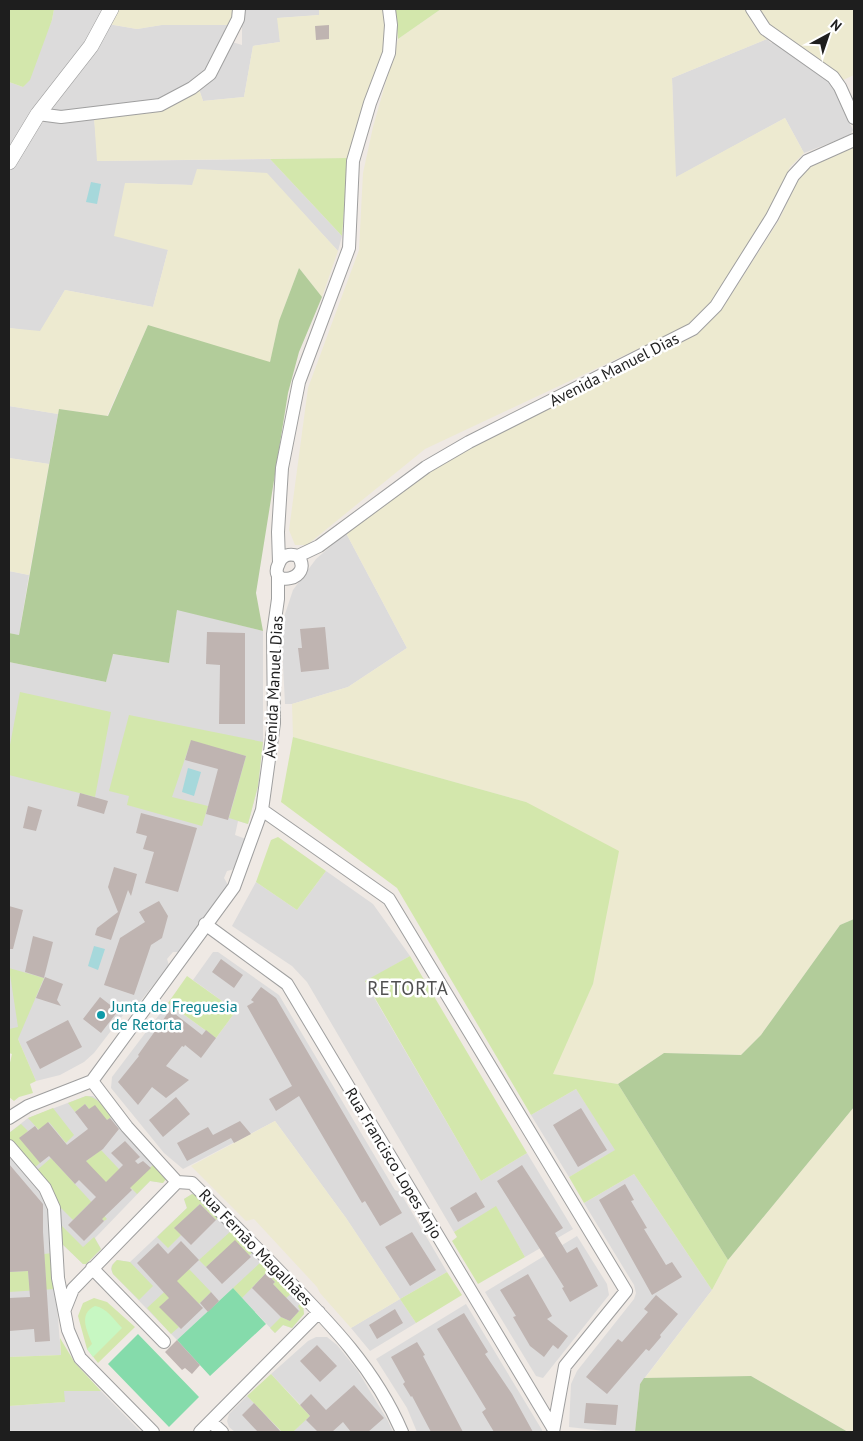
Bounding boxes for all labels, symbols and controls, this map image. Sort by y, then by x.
north arrow [803,10,853,60]
text: N [827,15,846,35]
street label: Avenida Manuel Dias [546,328,682,410]
street label: Avenida Manuel Dias [259,615,287,759]
district label: RETORTA [367,976,449,1000]
place label: Junta de Freguesia de Retorta [110,996,238,1034]
marker: Junta de Freguesia de Retorta [95,1009,107,1021]
street label: Rua Francisco Lopes Anjo [341,1084,447,1242]
street label: Rua Fernão Magalhães [195,1184,317,1310]

